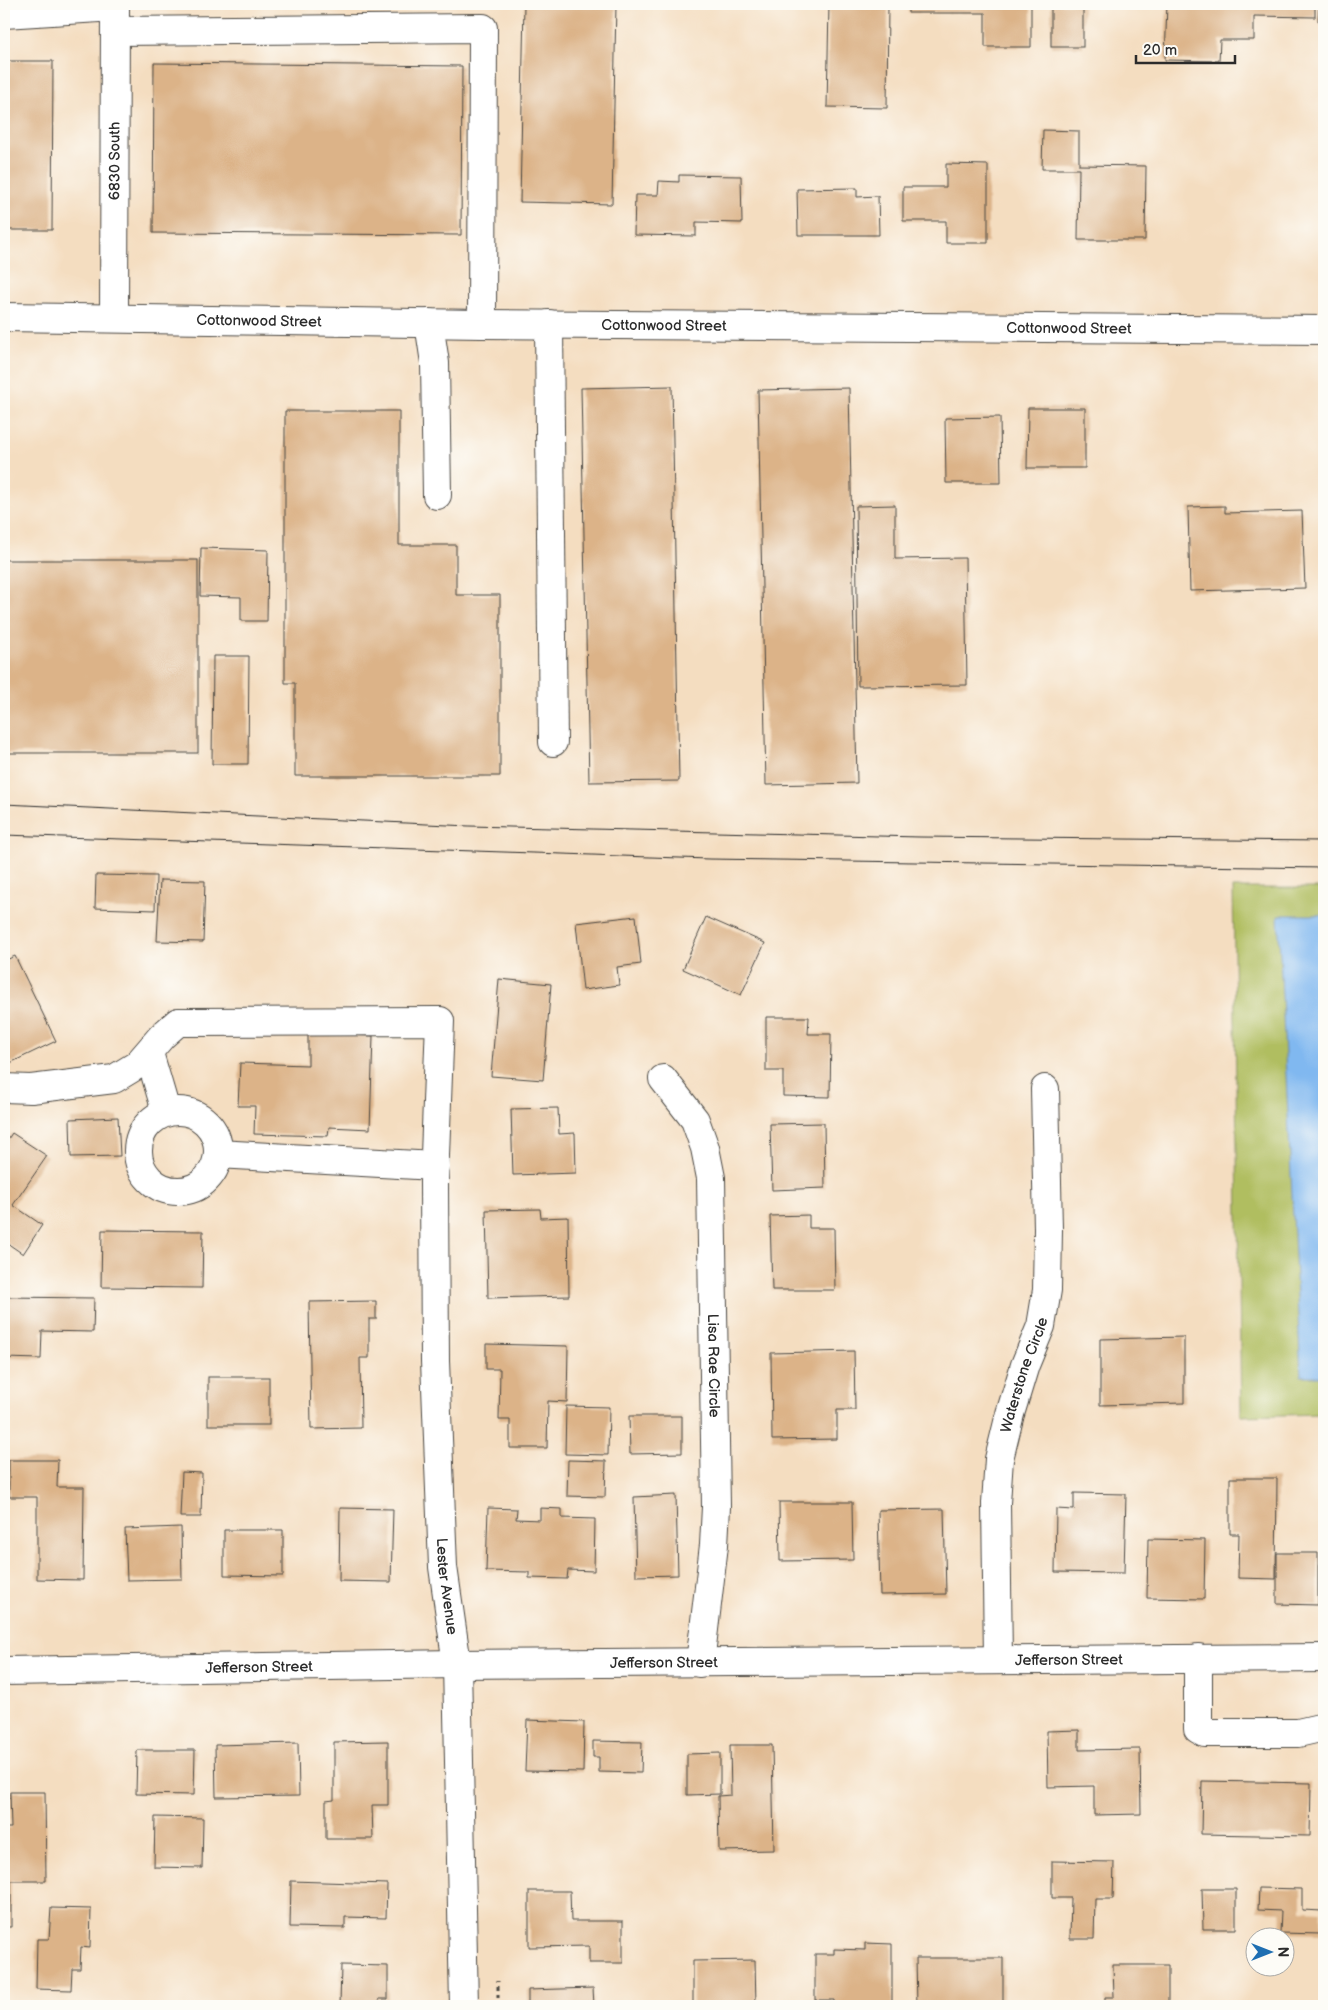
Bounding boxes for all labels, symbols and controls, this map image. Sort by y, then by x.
scale bar [1136,32,1234,64]
text: 20 m [1143,41,1177,60]
street label: 6830 South [105,122,124,200]
street label: Cottonwood Street [196,310,322,331]
street label: Cottonwood Street [601,315,727,335]
street label: Cottonwood Street [1006,318,1132,338]
street label: Lisa Rae Circle [704,1314,724,1418]
street label: Waterstone Circle [996,1316,1052,1435]
street label: Lester Avenue [432,1538,462,1636]
street label: Jefferson Street [1015,1650,1123,1670]
street label: Jefferson Street [610,1653,718,1672]
street label: Jefferson Street [205,1657,313,1677]
north arrow [1246,1928,1296,1978]
text: N [1274,1947,1291,1957]

